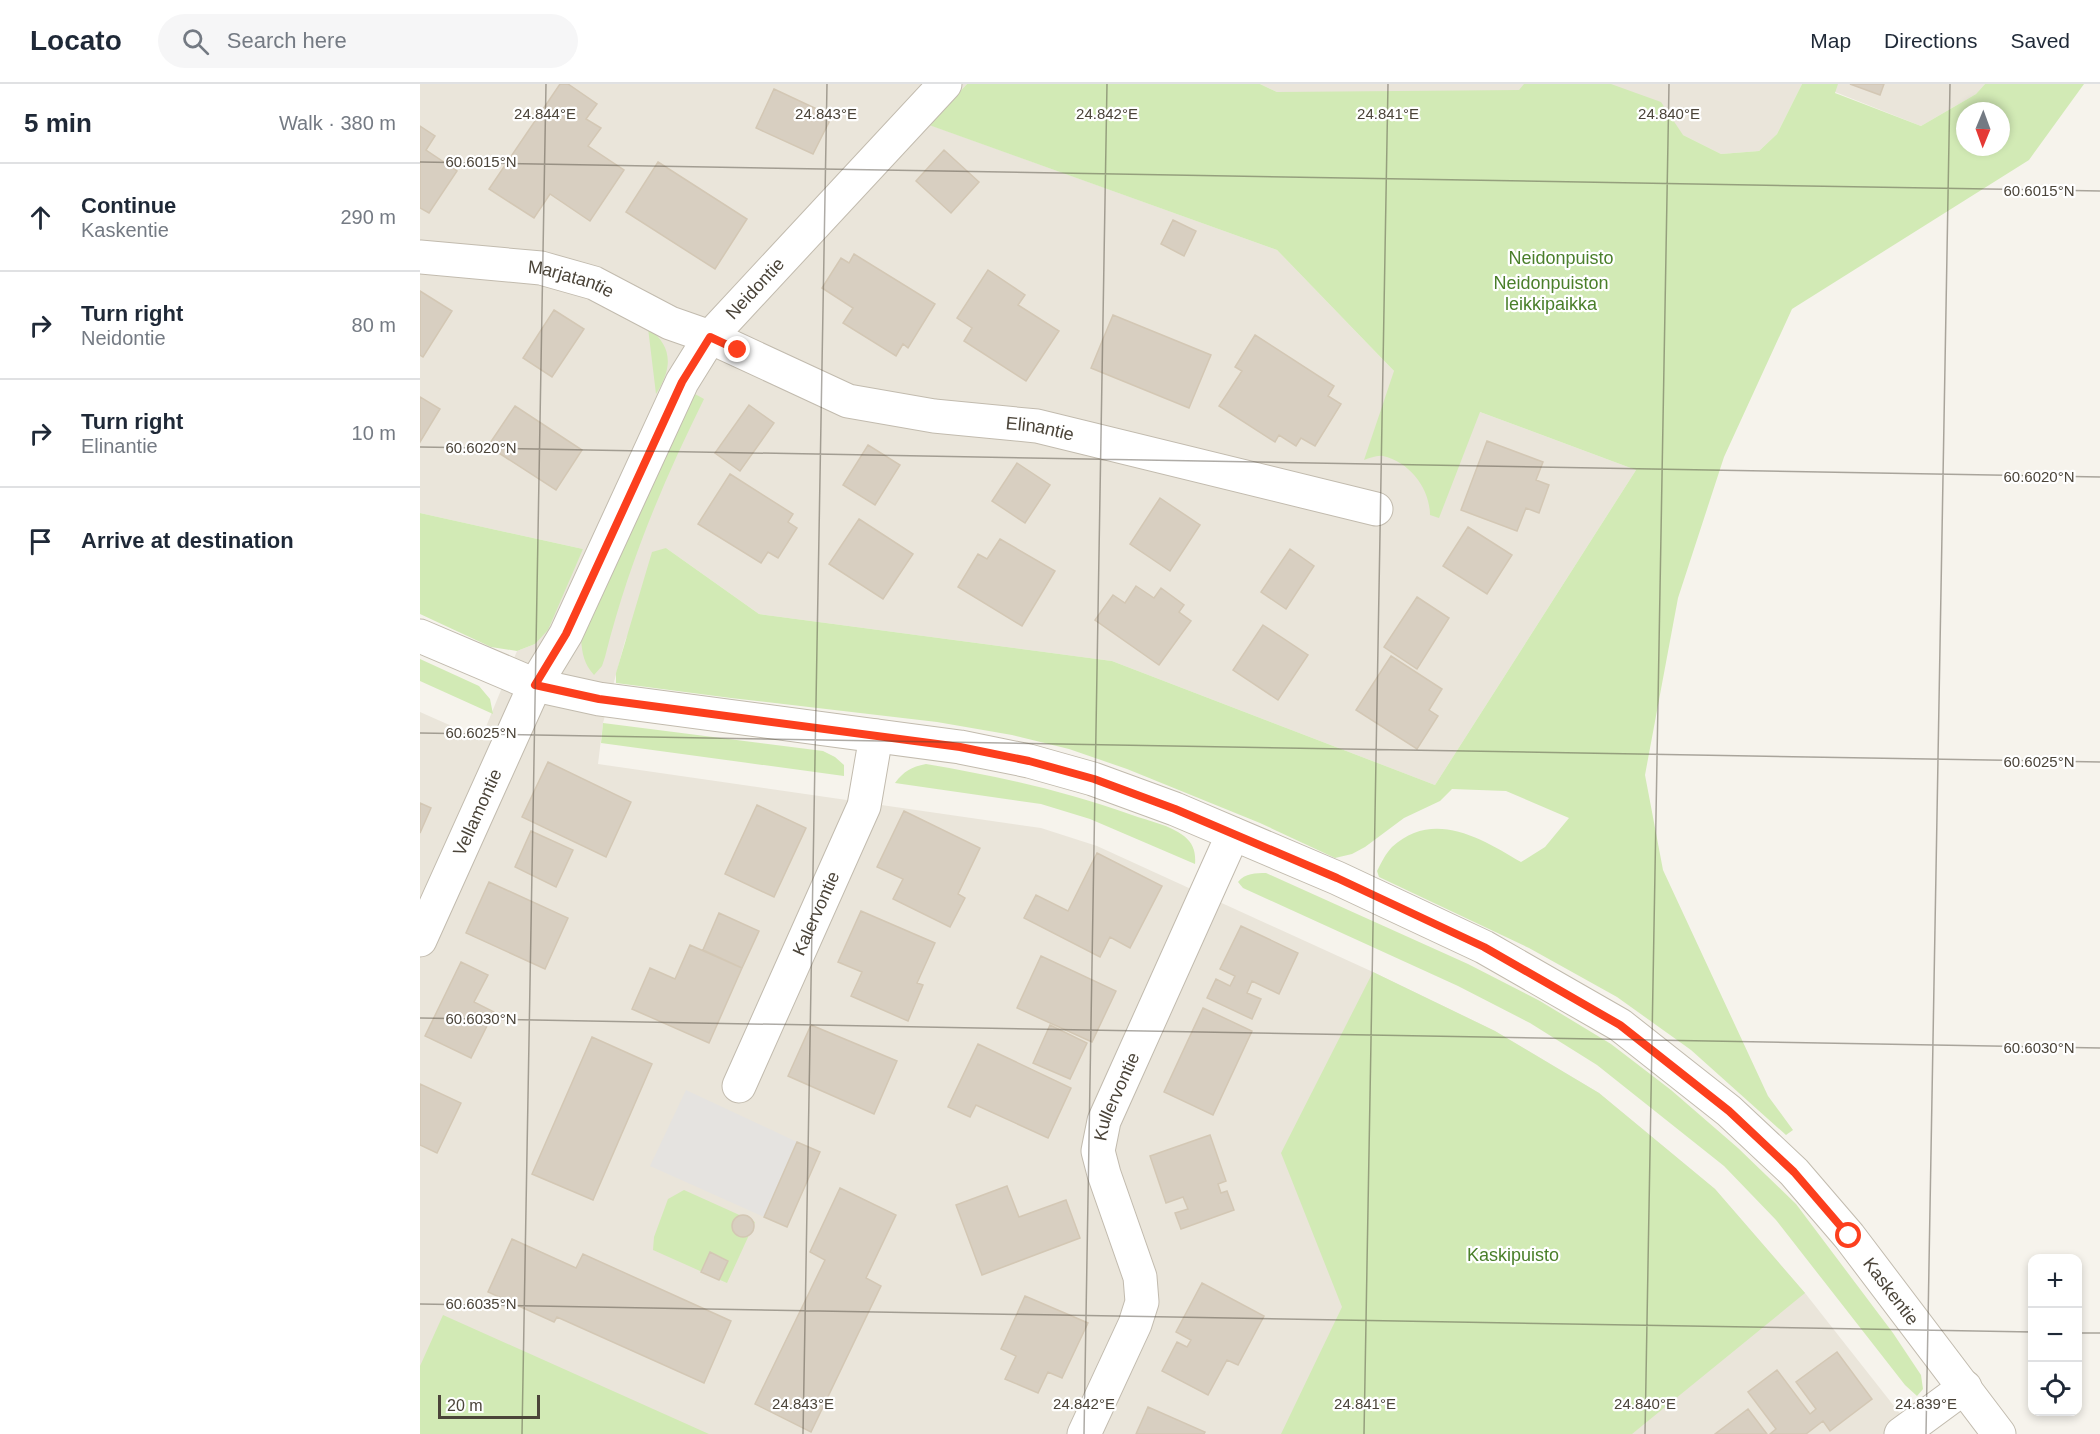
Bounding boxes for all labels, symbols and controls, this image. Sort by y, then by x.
search box [158,14,578,68]
text: Locato [30,25,122,56]
icon: search [179,25,212,58]
text: Search here [227,28,347,53]
text: Map [1810,29,1851,52]
text: Directions [1884,29,1977,52]
text: Saved [2010,29,2070,52]
north arrow [1956,102,2010,156]
text: 24.844°E [514,105,576,122]
text: 24.843°E [795,105,857,122]
text: 24.842°E [1076,105,1138,122]
text: 24.841°E [1357,105,1419,122]
text: 24.840°E [1638,105,1700,122]
text: 5 min [24,108,92,138]
text: Walk · 380 m [279,112,396,134]
text: 60.6015°N [445,153,517,170]
text: 60.6015°N [2003,182,2075,199]
text: Continue [81,193,176,218]
icon: ahead [24,201,57,234]
text: 290 m [340,206,396,228]
text: Kaskentie [81,219,169,241]
park label: Neidonpuisto [1508,248,1614,268]
street label: Neidontie [722,254,788,323]
street label: Marjatantie [527,257,617,302]
park label: Neidonpuiston leikkipaikka [1493,273,1609,314]
text: Turn right [81,301,183,326]
icon: right [24,309,57,342]
text: 80 m [352,314,396,336]
text: Neidontie [81,327,166,349]
route end [724,336,750,362]
text: Turn right [81,409,183,434]
street label: Elinantie [1005,413,1076,445]
icon: right [24,417,57,450]
text: 10 m [352,422,396,444]
text: Elinantie [81,435,158,457]
text: 60.6020°N [445,439,517,456]
text: 60.6020°N [2003,468,2075,485]
icon: arrive [24,525,57,558]
text: Arrive at destination [81,528,294,553]
text: 60.6025°N [445,724,517,741]
text: 60.6025°N [2003,753,2075,770]
street label: Vellamontie [449,766,506,859]
street label: Kalervontie [789,868,844,959]
text: 60.6030°N [445,1010,517,1027]
text: 60.6030°N [2003,1039,2075,1056]
street label: Kullervontie [1090,1049,1144,1143]
route start [1835,1222,1861,1248]
park label: Kaskipuisto [1467,1245,1559,1265]
street label: Kaskentie [1859,1254,1923,1329]
map controls [2028,1254,2082,1416]
button: + [2028,1254,2082,1308]
text: 60.6035°N [445,1295,517,1312]
button: − [2028,1308,2082,1362]
button: locate [2028,1362,2082,1416]
scale bar [438,1392,540,1420]
text: 24.843°E [772,1395,834,1412]
text: 24.842°E [1053,1395,1115,1412]
text: 24.841°E [1334,1395,1396,1412]
text: 24.840°E [1614,1395,1676,1412]
text: 24.839°E [1895,1395,1957,1412]
text: 20 m [447,1397,483,1414]

